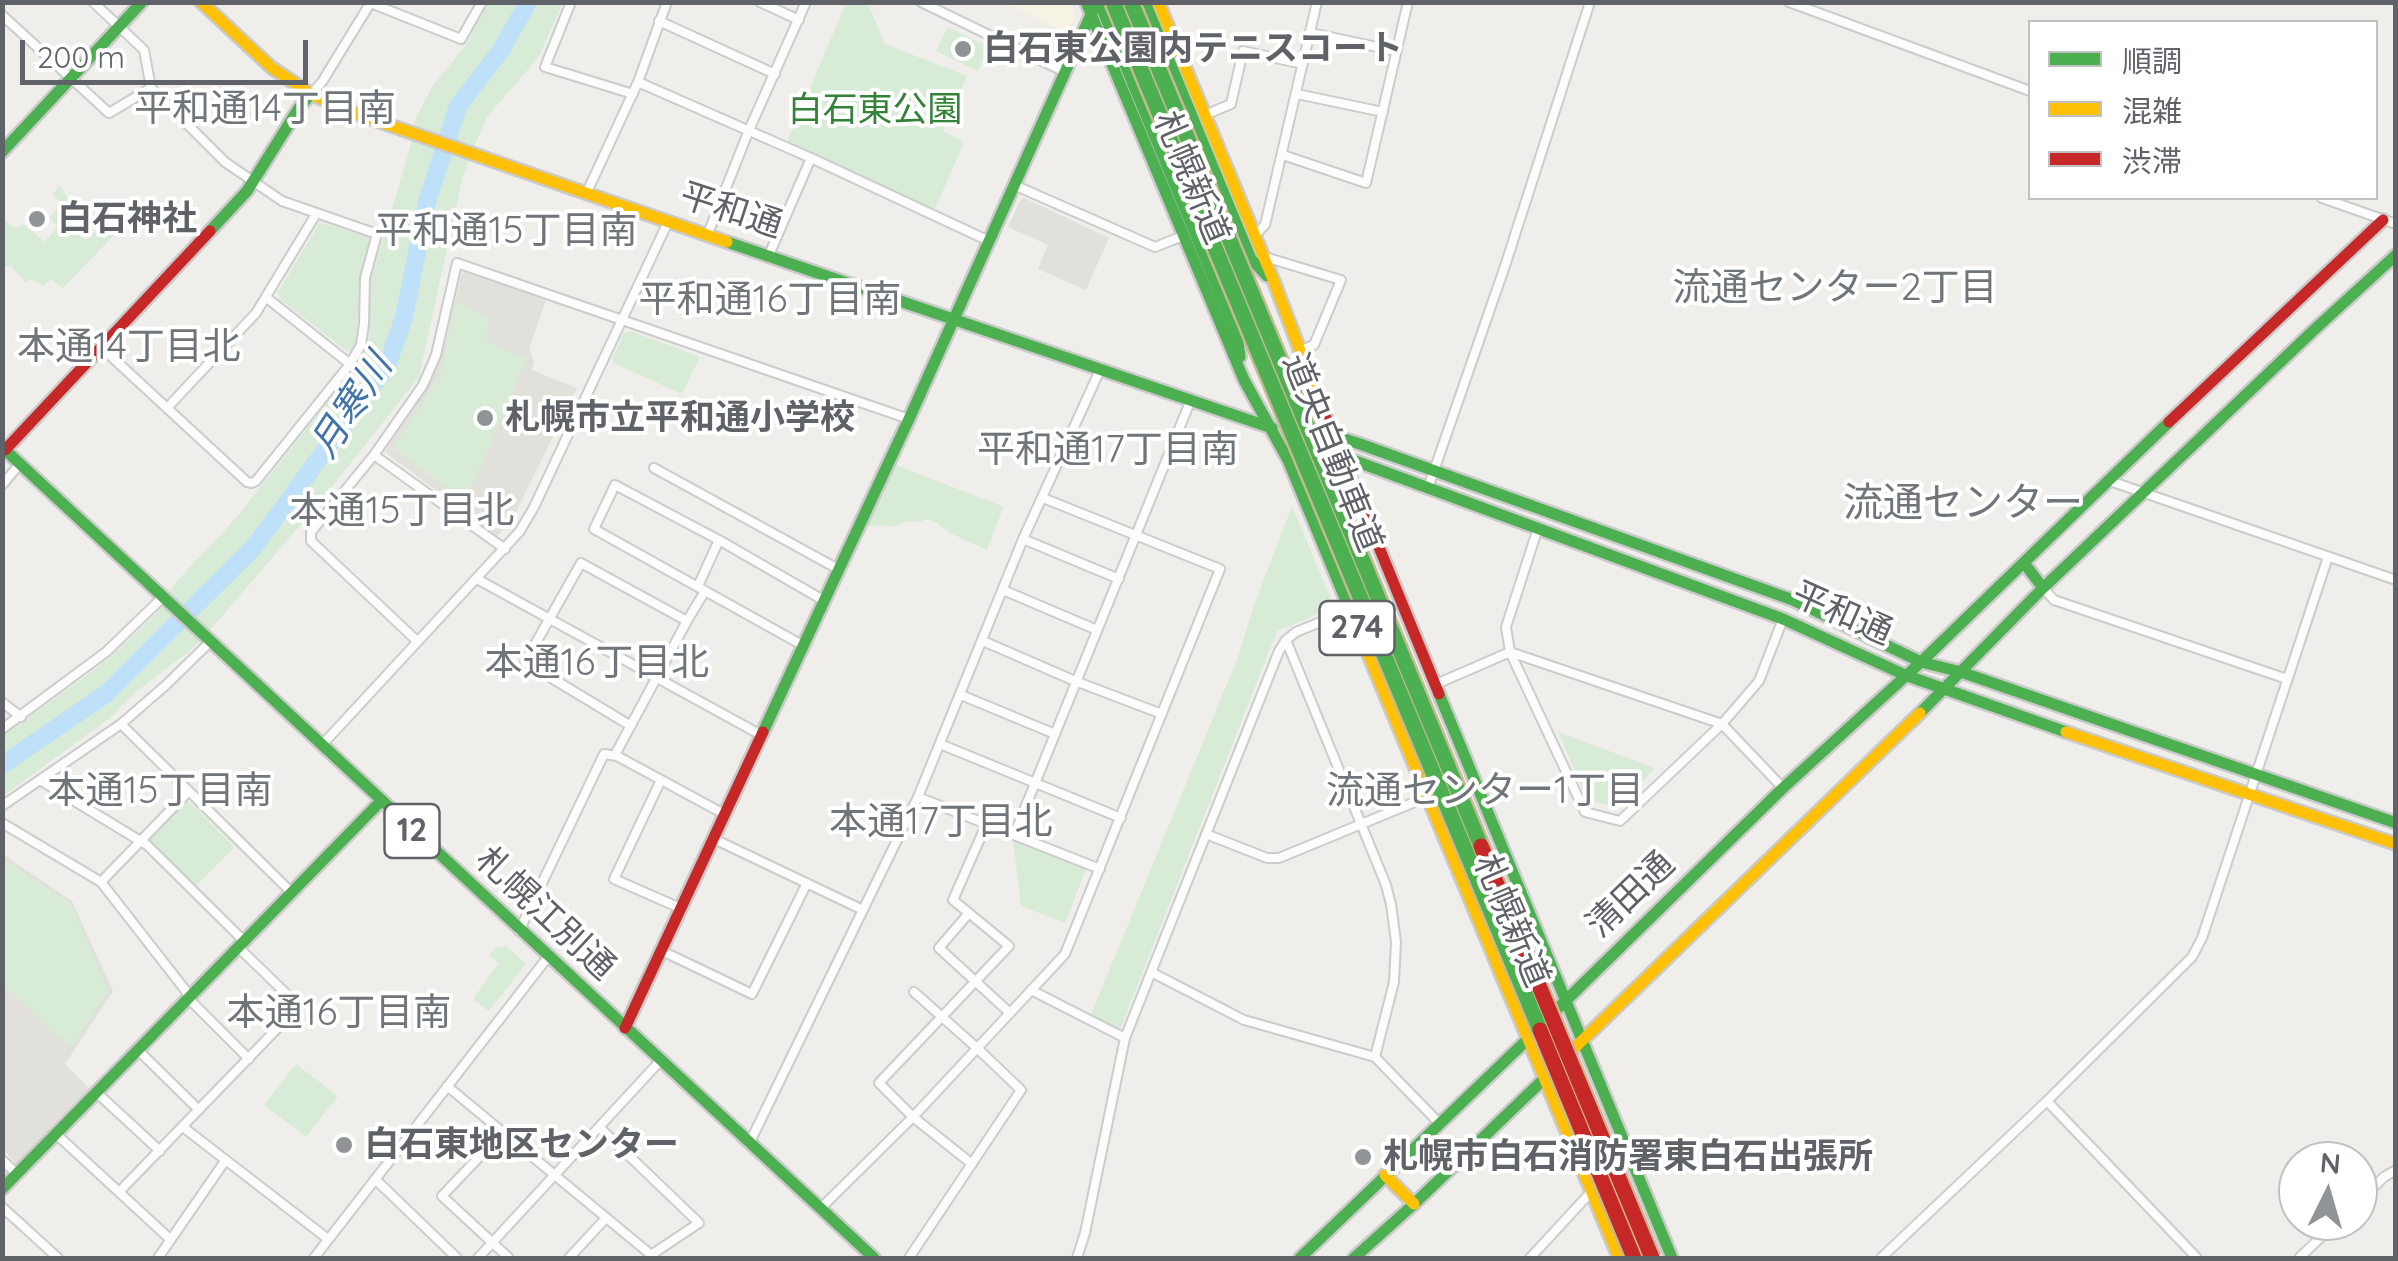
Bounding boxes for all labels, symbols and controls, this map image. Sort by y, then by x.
scale bar [25,20,312,82]
legend [2028,20,2378,200]
place label: 白石東公園内テニスコート [983,28,1403,70]
text: 200 m [37,38,125,76]
marker: 白石東公園内テニスコート [952,38,974,60]
text: 順調 [2122,42,2182,80]
district label: 平和通14丁目南 [134,87,396,133]
park label: 白石東公園 [788,89,962,131]
text: 混雑 [2122,92,2182,130]
street label: 札幌新道 [1144,105,1238,251]
text: 渋滞 [2122,142,2182,180]
street label: 平和通 [675,175,787,247]
place label: 白石神社 [57,198,197,240]
marker: 白石神社 [26,208,48,230]
district label: 平和通15丁目南 [375,209,637,255]
district label: 流通センター2丁目 [1672,266,1998,312]
district label: 平和通16丁目南 [639,278,901,324]
district label: 本通14丁目北 [17,325,241,371]
water label: 月寒川 [302,346,402,466]
street label: 道央自動車道 [1273,348,1391,558]
place label: 札幌市立平和通小学校 [505,397,855,439]
marker: 札幌市立平和通小学校 [474,407,496,429]
district label: 平和通17丁目南 [977,428,1239,474]
district label: 流通センター [1843,480,2083,528]
district label: 本通15丁目北 [290,489,514,535]
street label: 平和通 [1785,573,1899,655]
road number: 274 [1320,601,1394,655]
district label: 本通16丁目北 [485,641,709,687]
district label: 本通15丁目南 [48,769,272,815]
district label: 流通センター1丁目 [1326,769,1644,815]
district label: 本通17丁目北 [829,800,1053,846]
road number: 12 [384,804,440,858]
street label: 札幌江別通 [467,839,623,989]
street label: 清田通 [1579,843,1683,947]
street label: 札幌新道 [1464,848,1558,994]
district label: 本通16丁目南 [227,991,451,1037]
place label: 白石東地区センター [364,1124,679,1166]
marker: 白石東地区センター [333,1134,355,1156]
place label: 札幌市白石消防署東白石出張所 [1383,1136,1873,1178]
north arrow [2278,1141,2378,1241]
text: N [2319,1144,2342,1181]
marker: 札幌市白石消防署東白石出張所 [1352,1146,1374,1168]

